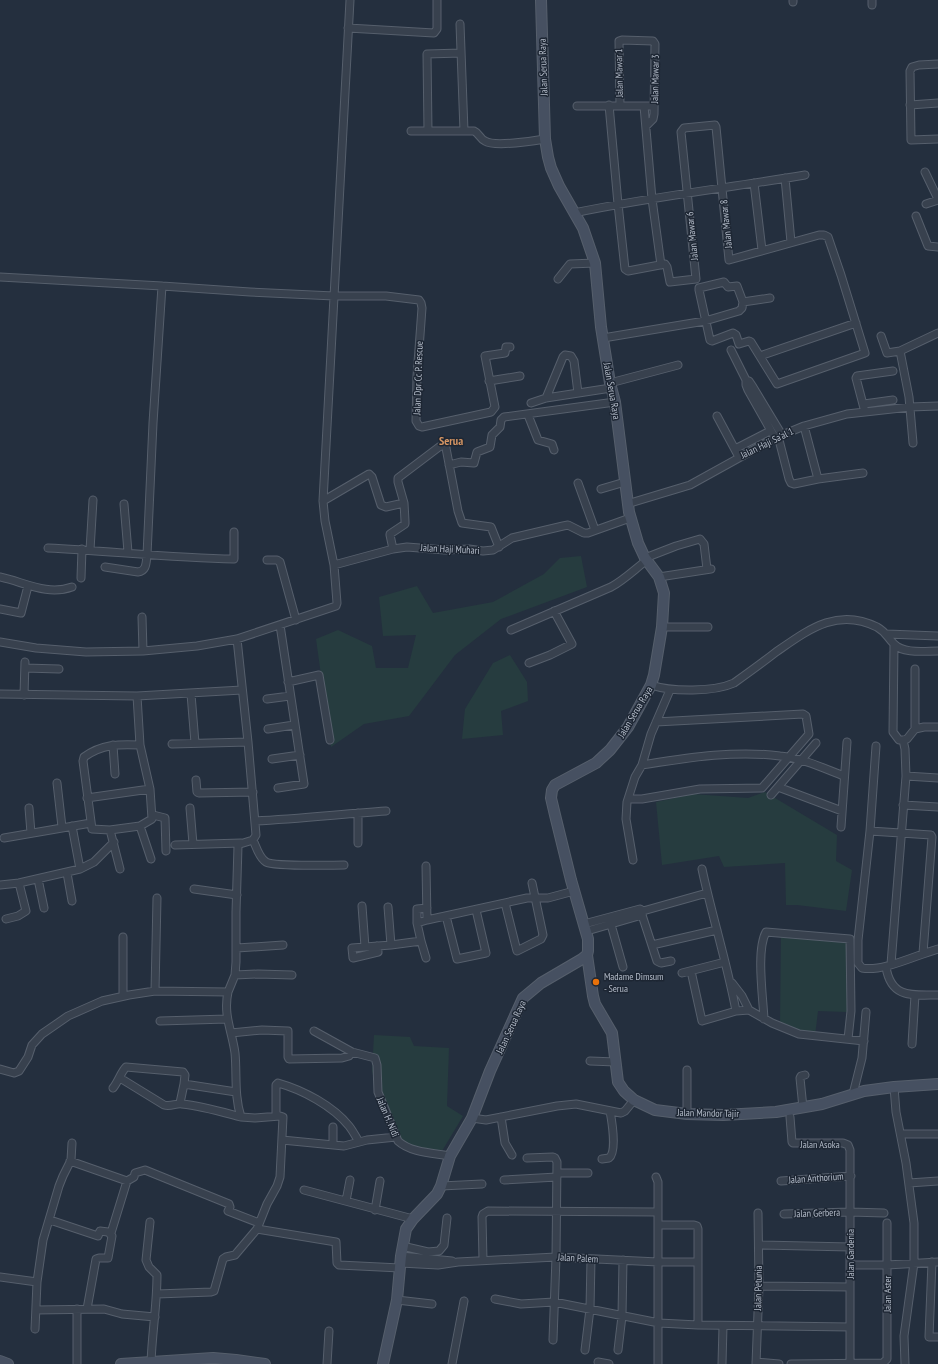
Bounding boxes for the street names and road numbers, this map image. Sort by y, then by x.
street label: Jalan Serua Raya [536,38,551,97]
street label: Jalan Mawar 1 [612,48,626,99]
street label: Jalan Mawar 3 [648,54,662,105]
street label: Jalan Mawar 8 [717,199,735,250]
street label: Jalan Mawar 6 [683,211,701,262]
street label: Jalan Dpr Cc P. Rescue [410,341,426,416]
street label: Jalan Serua Raya [600,361,623,420]
street label: Jalan Haji Sa'al 1 [737,425,796,462]
street label: Jalan Haji Muhari [419,541,480,557]
street label: Jalan Serua Raya [614,684,655,741]
street label: Jalan Serua Raya [493,998,529,1057]
street label: Jalan H. Nidi [373,1094,402,1139]
street label: Jalan Mandor Tajir [676,1106,739,1120]
street label: Jalan Asoka [799,1138,840,1151]
street label: Jalan Anthorium [787,1170,844,1186]
street label: Jalan Gerbera [793,1206,840,1220]
street label: Jalan Gardenia [844,1229,857,1280]
street label: Jalan Palem [556,1250,599,1266]
street label: Jalan Petunia [751,1265,765,1312]
street label: Jalan Aster [881,1275,894,1313]

